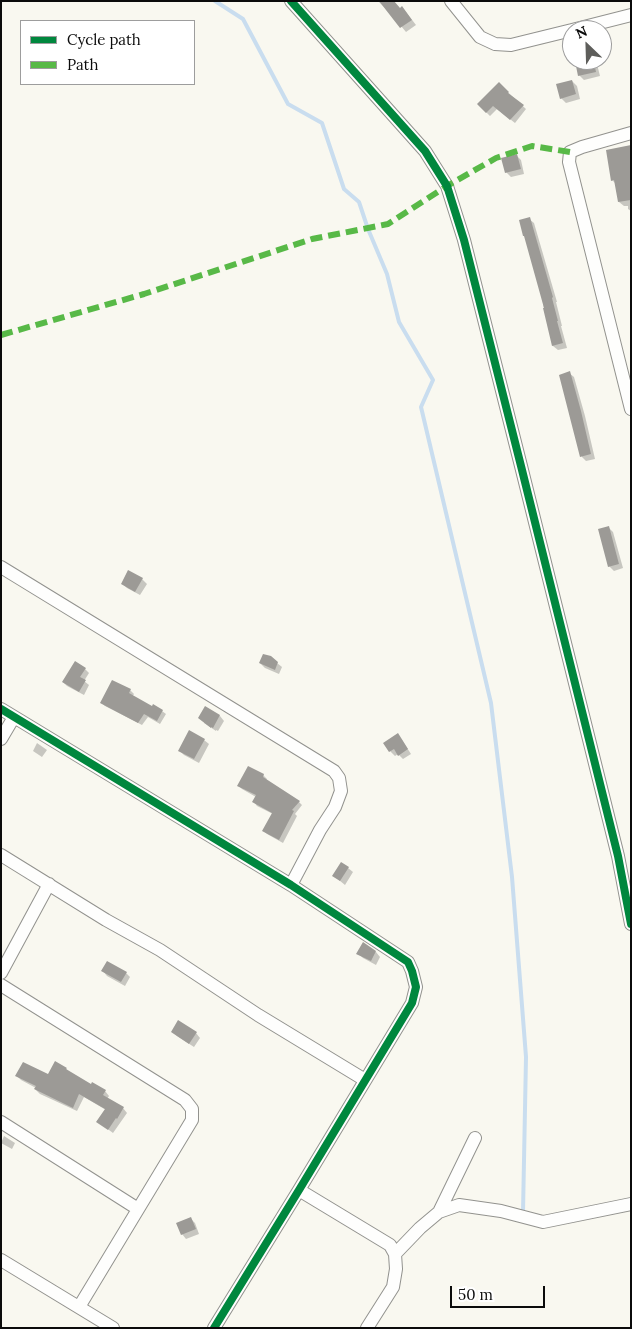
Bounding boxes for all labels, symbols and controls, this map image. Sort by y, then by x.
legend [20,20,195,85]
north arrow [562,20,612,70]
text: N [573,22,590,43]
text: Cycle path [67,30,141,49]
text: Path [67,55,98,74]
scale bar [452,1276,547,1308]
text: 50 m [458,1285,493,1304]

